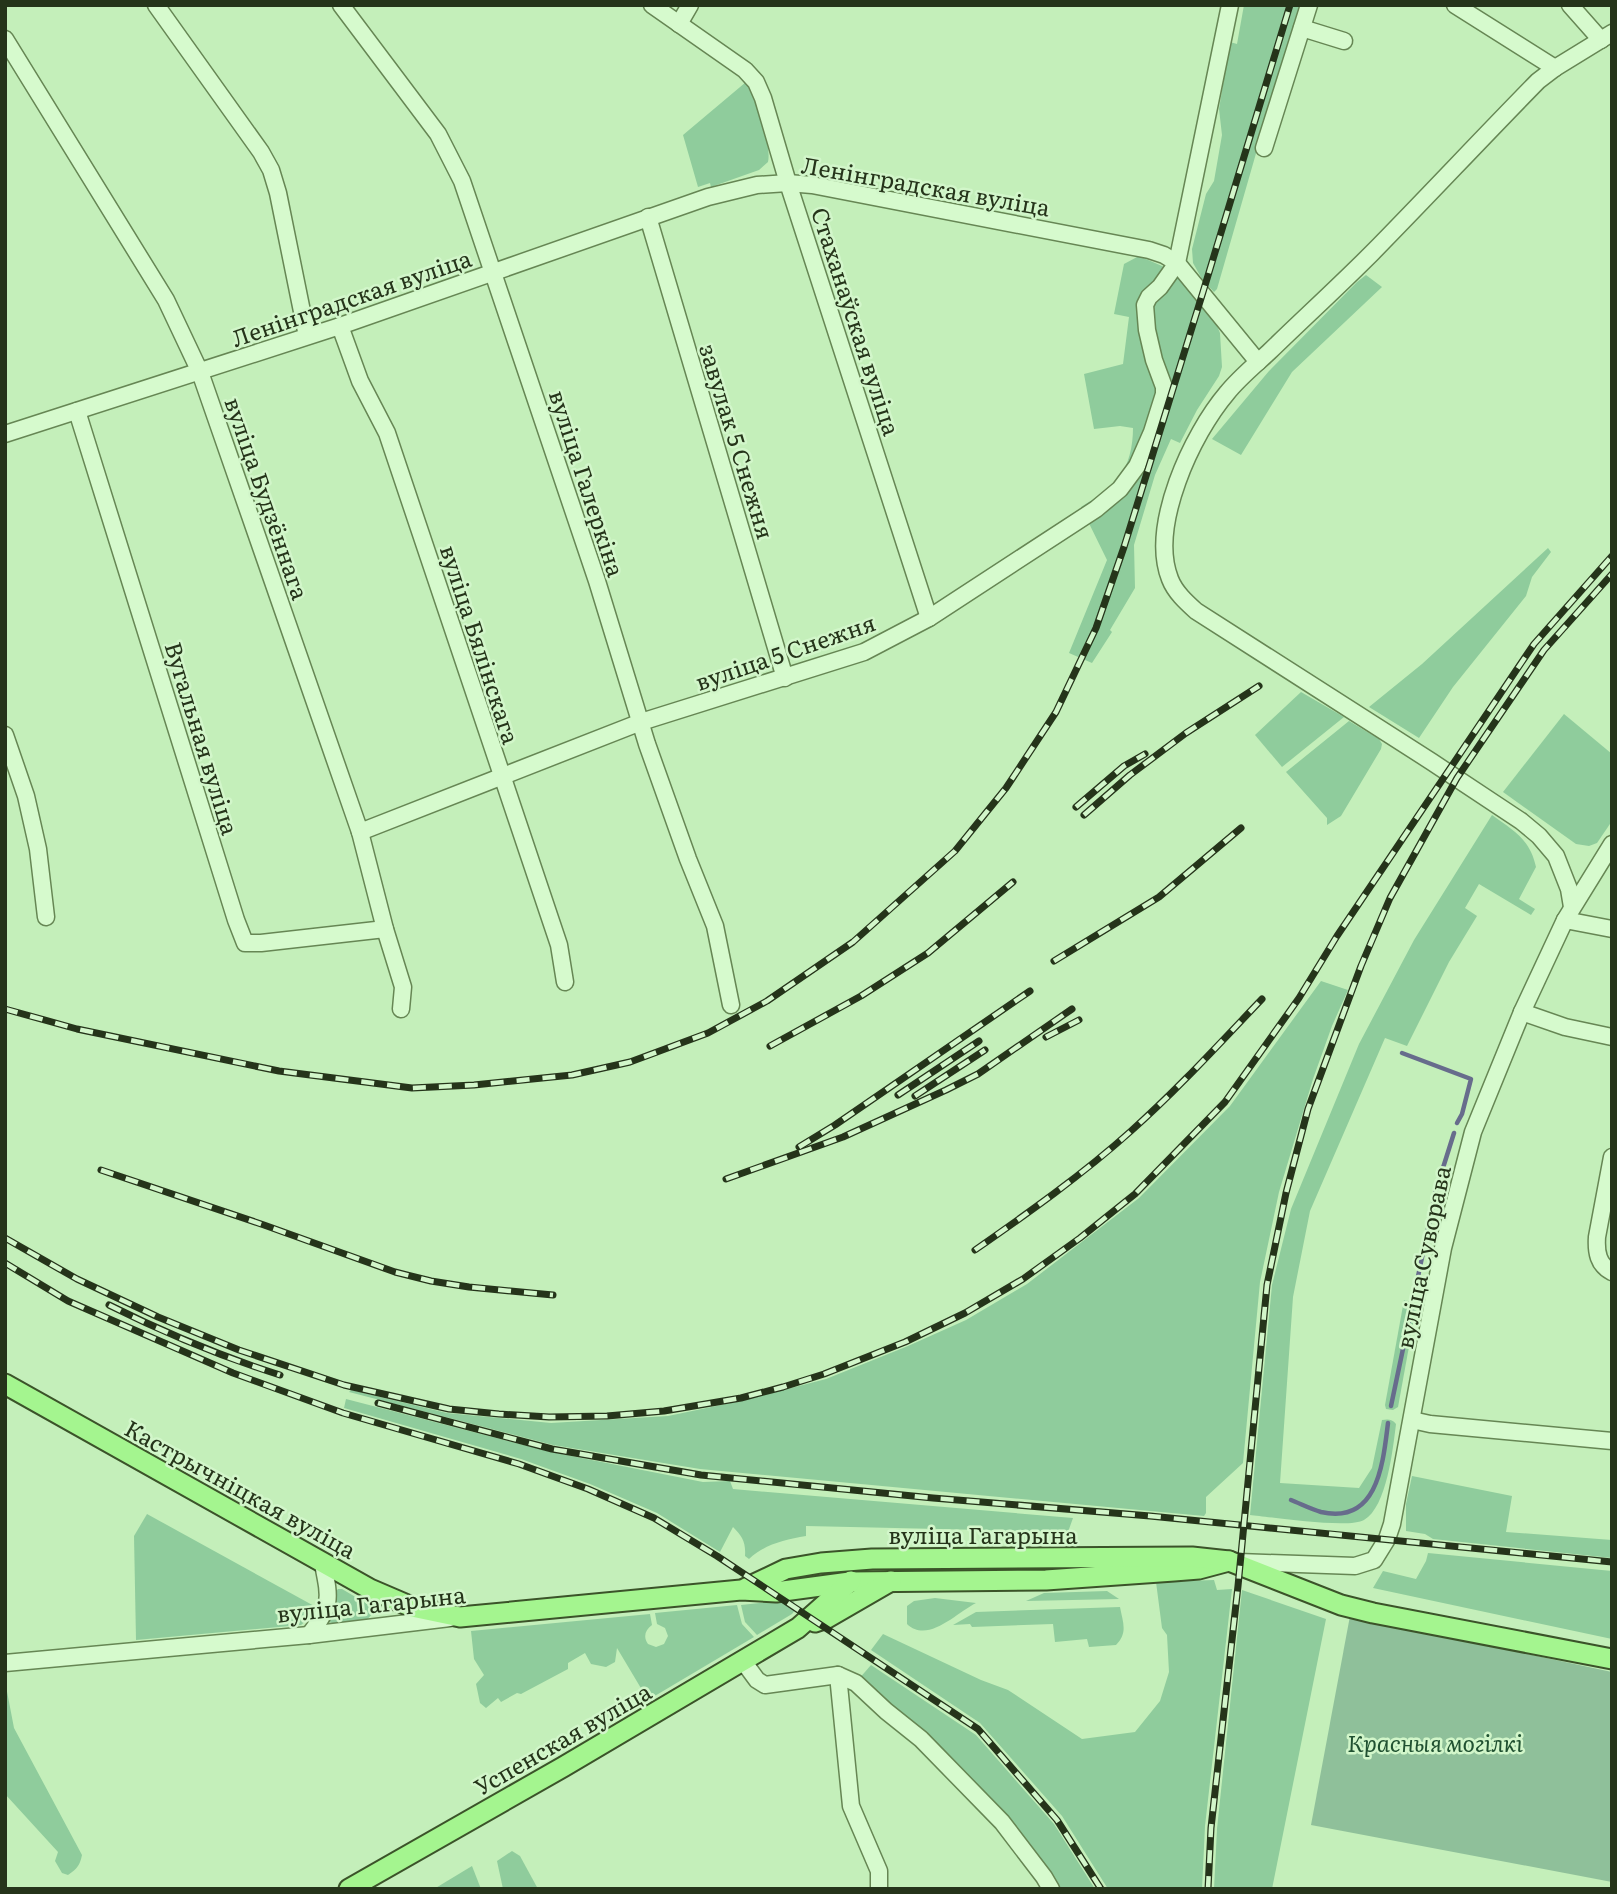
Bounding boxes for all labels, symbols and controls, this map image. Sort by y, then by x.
street label: Ленінградская вуліца [799,146,1054,224]
street label: Стаханаўская вуліца [804,203,910,440]
street label: Ленінградская вуліца [226,240,476,354]
street label: завулак 5 Снежня [692,339,784,543]
street label: вуліца Галеркіна [542,385,634,581]
street label: вуліца Будзённага [217,392,319,604]
street label: вуліца Бялінскага [433,540,529,749]
street label: вуліца 5 Снежня [690,604,880,698]
street label: Вугальная вуліца [157,637,249,839]
street label: вуліца Суворава [1386,1162,1458,1352]
street label: Кастрычніцкая вуліца [119,1410,364,1566]
street label: вуліца Гагарына [888,1517,1078,1551]
street label: вуліца Гагарына [275,1576,468,1630]
street label: Успенская вуліца [467,1673,658,1803]
park label: Красныя могілкі [1347,1725,1523,1759]

